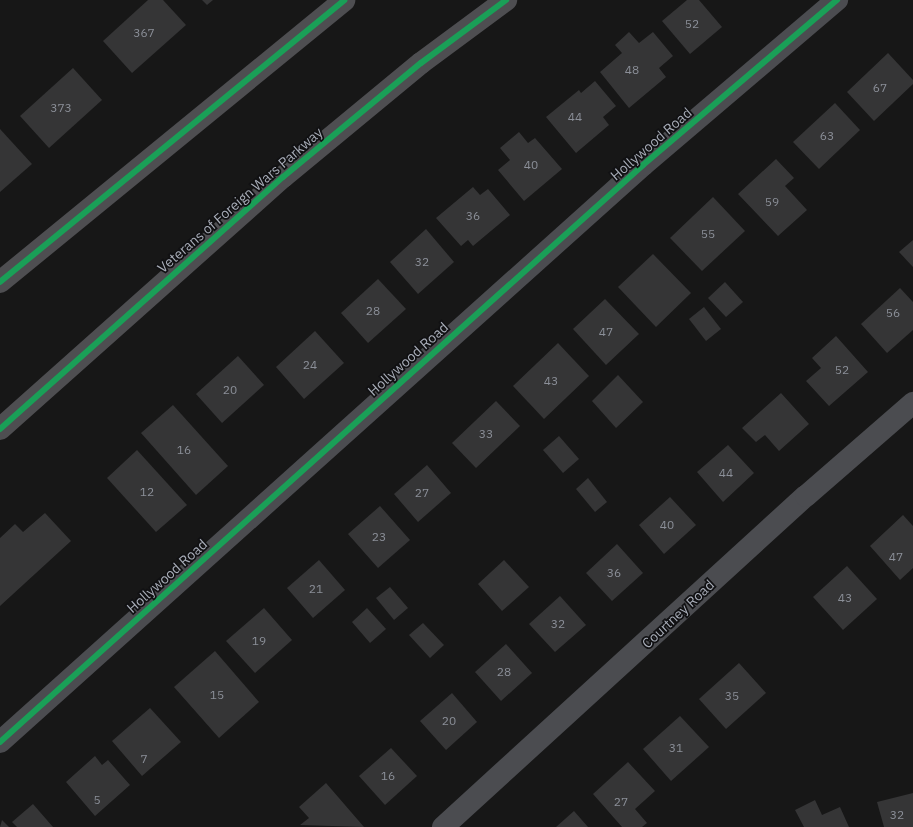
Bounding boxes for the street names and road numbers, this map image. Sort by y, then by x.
street label: Hollywood Road [607,104,695,184]
street label: Veterans of Foreign Wars Parkway [154,124,326,276]
street label: Hollywood Road [364,319,452,399]
street label: Hollywood Road [123,536,211,616]
street label: Courtney Road [638,576,718,652]

